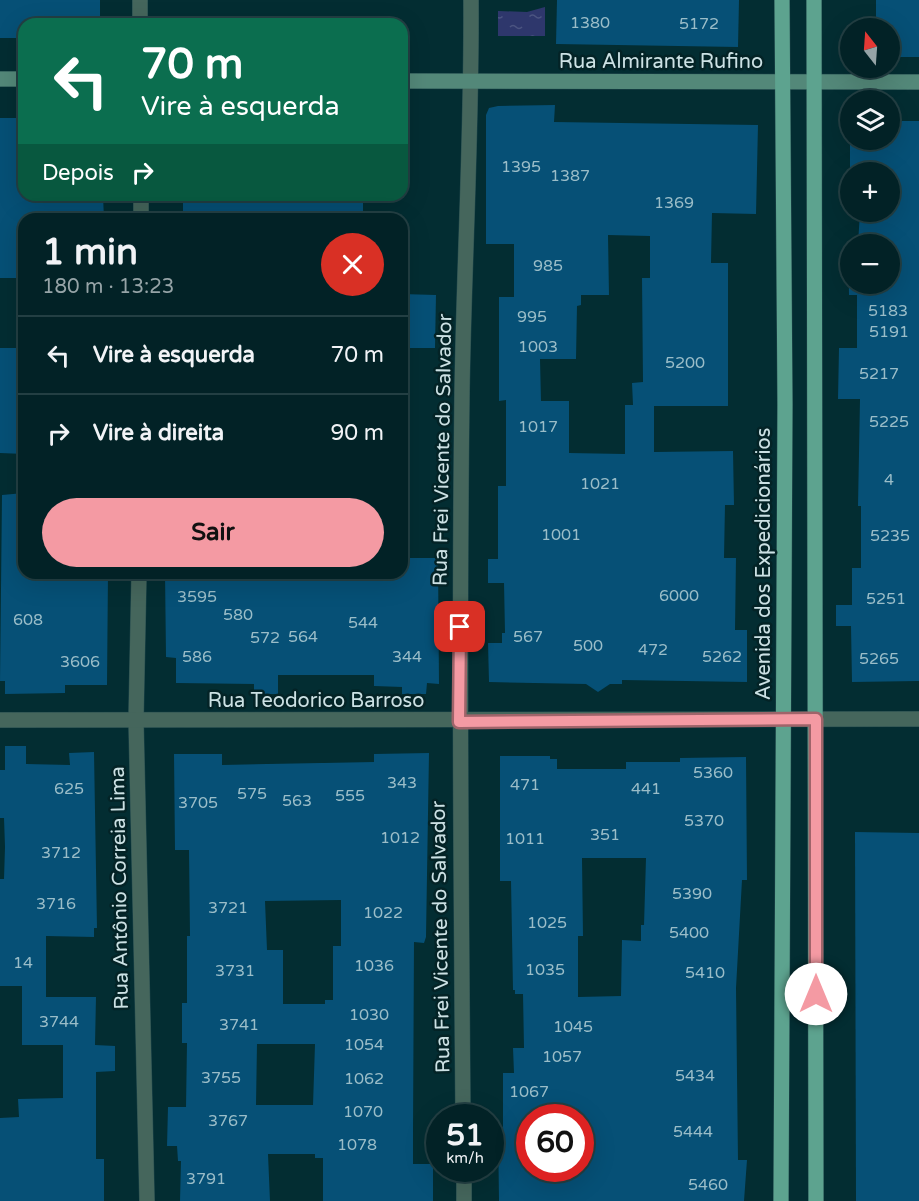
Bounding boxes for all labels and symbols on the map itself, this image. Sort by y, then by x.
house number: 1380 [570,13,610,33]
house number: 5172 [679,14,719,34]
north arrow [840,18,900,78]
street label: Rua Almirante Rufino [559,50,763,74]
house number: 1395 [501,157,541,177]
house number: 1387 [550,166,590,186]
house number: 1369 [654,193,694,213]
house number: 985 [533,256,563,276]
house number: 5183 [868,301,908,321]
house number: 995 [517,307,547,327]
street label: Rua Frei Vicente do Salvador [429,313,457,586]
house number: 5191 [869,322,909,342]
house number: 1003 [518,337,558,357]
house number: 5200 [665,353,705,373]
house number: 5217 [859,364,899,384]
house number: 5225 [869,412,909,432]
house number: 1017 [518,417,558,437]
street label: Avenida dos Expedicionários [752,428,776,700]
house number: 4 [884,470,894,490]
house number: 1021 [580,474,620,494]
house number: 1001 [541,525,581,545]
house number: 5235 [870,526,910,546]
house number: 6000 [659,586,699,606]
house number: 3595 [177,587,217,607]
house number: 5251 [866,589,906,609]
pin [434,601,485,652]
house number: 580 [223,605,253,625]
house number: 608 [13,610,43,630]
house number: 544 [348,613,378,633]
house number: 564 [288,627,318,647]
house number: 567 [513,627,543,647]
house number: 572 [250,628,280,648]
house number: 500 [573,636,603,656]
house number: 472 [638,640,668,660]
house number: 586 [182,647,212,667]
house number: 344 [392,647,422,667]
house number: 5262 [702,647,742,667]
house number: 5265 [859,649,899,669]
house number: 3606 [60,652,100,672]
street label: Rua Teodorico Barroso [208,689,424,713]
house number: 5360 [693,763,733,783]
street label: Rua Antônio Correia Lima [106,766,134,1010]
house number: 343 [387,773,417,793]
house number: 471 [510,775,540,795]
house number: 625 [54,779,84,799]
house number: 441 [631,779,661,799]
house number: 575 [237,784,267,804]
house number: 555 [335,786,365,806]
house number: 563 [282,791,312,811]
house number: 3705 [178,793,218,813]
street label: Rua Frei Vicente do Salvador [427,800,455,1073]
house number: 5370 [684,811,724,831]
house number: 351 [590,825,620,845]
house number: 1012 [380,828,420,848]
house number: 1011 [505,829,545,849]
house number: 3712 [41,843,81,863]
house number: 5390 [672,884,712,904]
house number: 3716 [36,894,76,914]
house number: 3721 [208,898,248,918]
house number: 1022 [363,903,403,923]
house number: 1025 [527,913,567,933]
house number: 5400 [669,923,709,943]
house number: 14 [13,953,33,973]
house number: 1036 [354,956,394,976]
house number: 1035 [525,960,565,980]
house number: 3731 [215,961,255,981]
position arrow [784,962,848,1026]
house number: 5410 [685,963,725,983]
house number: 1030 [349,1005,389,1025]
house number: 3744 [39,1012,79,1032]
house number: 3741 [219,1015,259,1035]
house number: 1045 [553,1017,593,1037]
house number: 1054 [344,1035,384,1055]
house number: 1057 [542,1047,582,1067]
house number: 5434 [675,1066,715,1086]
house number: 3755 [201,1068,241,1088]
house number: 1062 [344,1069,384,1089]
house number: 1067 [509,1082,549,1102]
house number: 1070 [343,1102,383,1122]
speed limit sign: 60 [516,1104,594,1182]
house number: 3767 [208,1111,248,1131]
house number: 5444 [673,1122,713,1142]
house number: 1078 [337,1135,377,1155]
house number: 3791 [186,1169,226,1189]
house number: 5460 [688,1175,728,1195]

